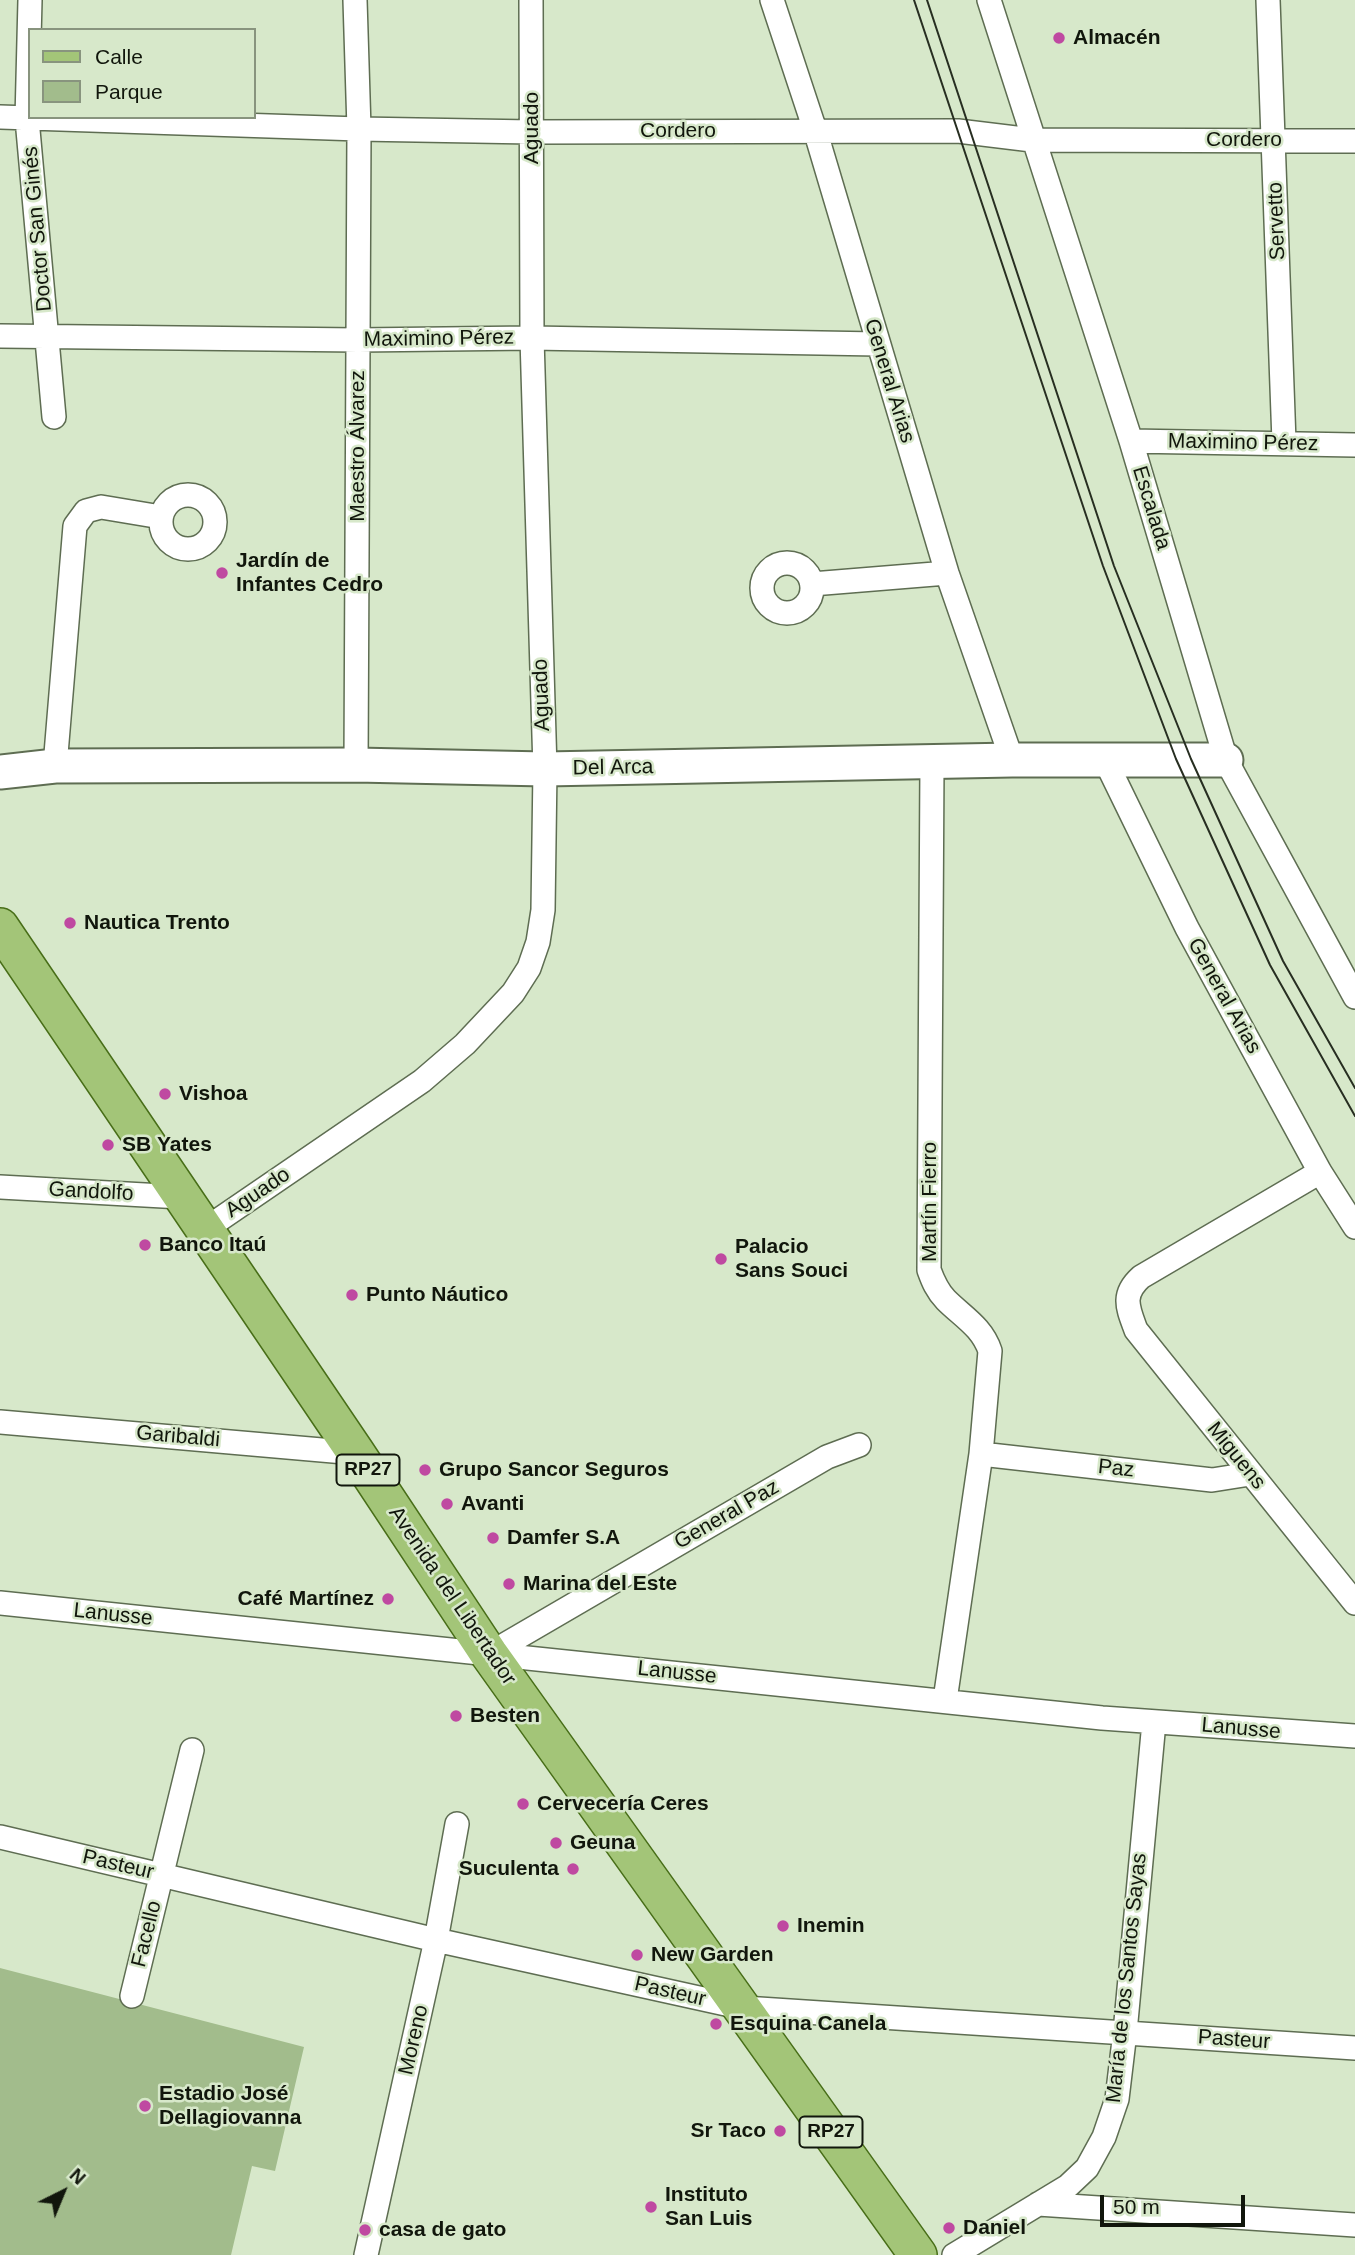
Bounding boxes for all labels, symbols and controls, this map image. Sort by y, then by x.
place label: Almacén [1073,25,1161,51]
legend [28,28,256,119]
marker: Almacén [1051,30,1067,46]
text: Calle [95,45,143,68]
text: Parque [95,80,163,103]
street label: Aguado [519,92,545,164]
street label: Cordero [640,118,716,144]
street label: Cordero [1206,127,1282,153]
street label: Doctor San Ginés [18,145,58,313]
street label: Servetto [1263,181,1291,261]
street label: General Arias [858,316,920,446]
street label: Maximino Pérez [364,325,514,353]
street label: Maestro Álvarez [345,370,371,522]
street label: Maximino Pérez [1168,429,1318,457]
street label: Escalada [1126,463,1176,553]
place label: Jardín de Infantes Cedro [236,548,383,598]
marker: Jardín de Infantes Cedro [214,565,230,581]
street label: Aguado [528,658,556,732]
street label: Del Arca [573,755,653,781]
place label: Nautica Trento [84,910,230,936]
marker: Nautica Trento [62,915,78,931]
street label: General Arias [1182,934,1266,1058]
place label: Vishoa [179,1081,247,1107]
marker: Vishoa [157,1086,173,1102]
place label: SB Yates [122,1132,212,1158]
marker: SB Yates [100,1137,116,1153]
street label: Martín Fierro [917,1142,943,1262]
street label: Aguado [221,1162,295,1224]
street label: Gandolfo [48,1177,134,1207]
place label: Banco Itaú [159,1232,266,1258]
place label: Palacio Sans Souci [735,1234,848,1284]
marker: Banco Itaú [137,1237,153,1253]
marker: Palacio Sans Souci [713,1251,729,1267]
place label: Punto Náutico [366,1282,508,1308]
marker: Punto Náutico [344,1287,360,1303]
street label: Miguens [1201,1417,1271,1495]
street label: Garibaldi [135,1421,221,1453]
road number: RP27 [336,1454,400,1486]
street label: Paz [1097,1455,1135,1483]
place label: Grupo Sancor Seguros [439,1457,669,1483]
marker: Grupo Sancor Seguros [417,1462,433,1478]
street label: General Paz [670,1475,784,1555]
place label: Avanti [461,1491,524,1517]
marker: Avanti [439,1496,455,1512]
street label: Avenida del Libertador [383,1502,521,1690]
place label: Damfer S.A [507,1525,620,1551]
marker: Damfer S.A [485,1530,501,1546]
place label: Marina del Este [523,1571,677,1597]
marker: Marina del Este [501,1576,517,1592]
place label: Café Martínez [237,1586,374,1612]
marker: Café Martínez [380,1591,396,1607]
street label: Lanusse [72,1598,154,1632]
street label: Lanusse [636,1656,718,1690]
place label: Besten [470,1703,540,1729]
marker: Besten [448,1708,464,1724]
street label: Lanusse [1200,1713,1282,1745]
place label: Cervecería Ceres [537,1791,709,1817]
marker: Cervecería Ceres [515,1796,531,1812]
place label: Geuna [570,1830,635,1856]
marker: Geuna [548,1835,564,1851]
street label: Pasteur [80,1845,156,1885]
street label: María de los Santos Sayas [1101,1852,1153,2104]
place label: Suculenta [459,1856,559,1882]
marker: Suculenta [565,1861,581,1877]
street label: Facello [127,1898,167,1970]
place label: Inemin [797,1913,865,1939]
marker: Inemin [775,1918,791,1934]
place label: New Garden [651,1942,774,1968]
marker: New Garden [629,1947,645,1963]
street label: Pasteur [632,1972,708,2012]
street label: Moreno [394,2002,434,2078]
place label: Esquina Canela [730,2011,886,2037]
marker: Esquina Canela [708,2016,724,2032]
street label: Pasteur [1197,2025,1271,2055]
place label: Estadio José Dellagiovanna [159,2081,301,2131]
marker: Estadio José Dellagiovanna [137,2098,153,2114]
road number: RP27 [800,2116,862,2148]
place label: Sr Taco [691,2118,766,2144]
marker: Sr Taco [772,2123,788,2139]
north arrow [28,2157,98,2227]
text: N [65,2164,90,2189]
place label: Instituto San Luis [665,2182,753,2232]
scale bar [1103,2182,1248,2226]
text: 50 m [1113,2195,1160,2218]
marker: Instituto San Luis [643,2199,659,2215]
place label: Daniel [963,2215,1026,2241]
place label: casa de gato [379,2217,506,2243]
marker: Daniel [941,2220,957,2236]
marker: casa de gato [357,2222,373,2238]

